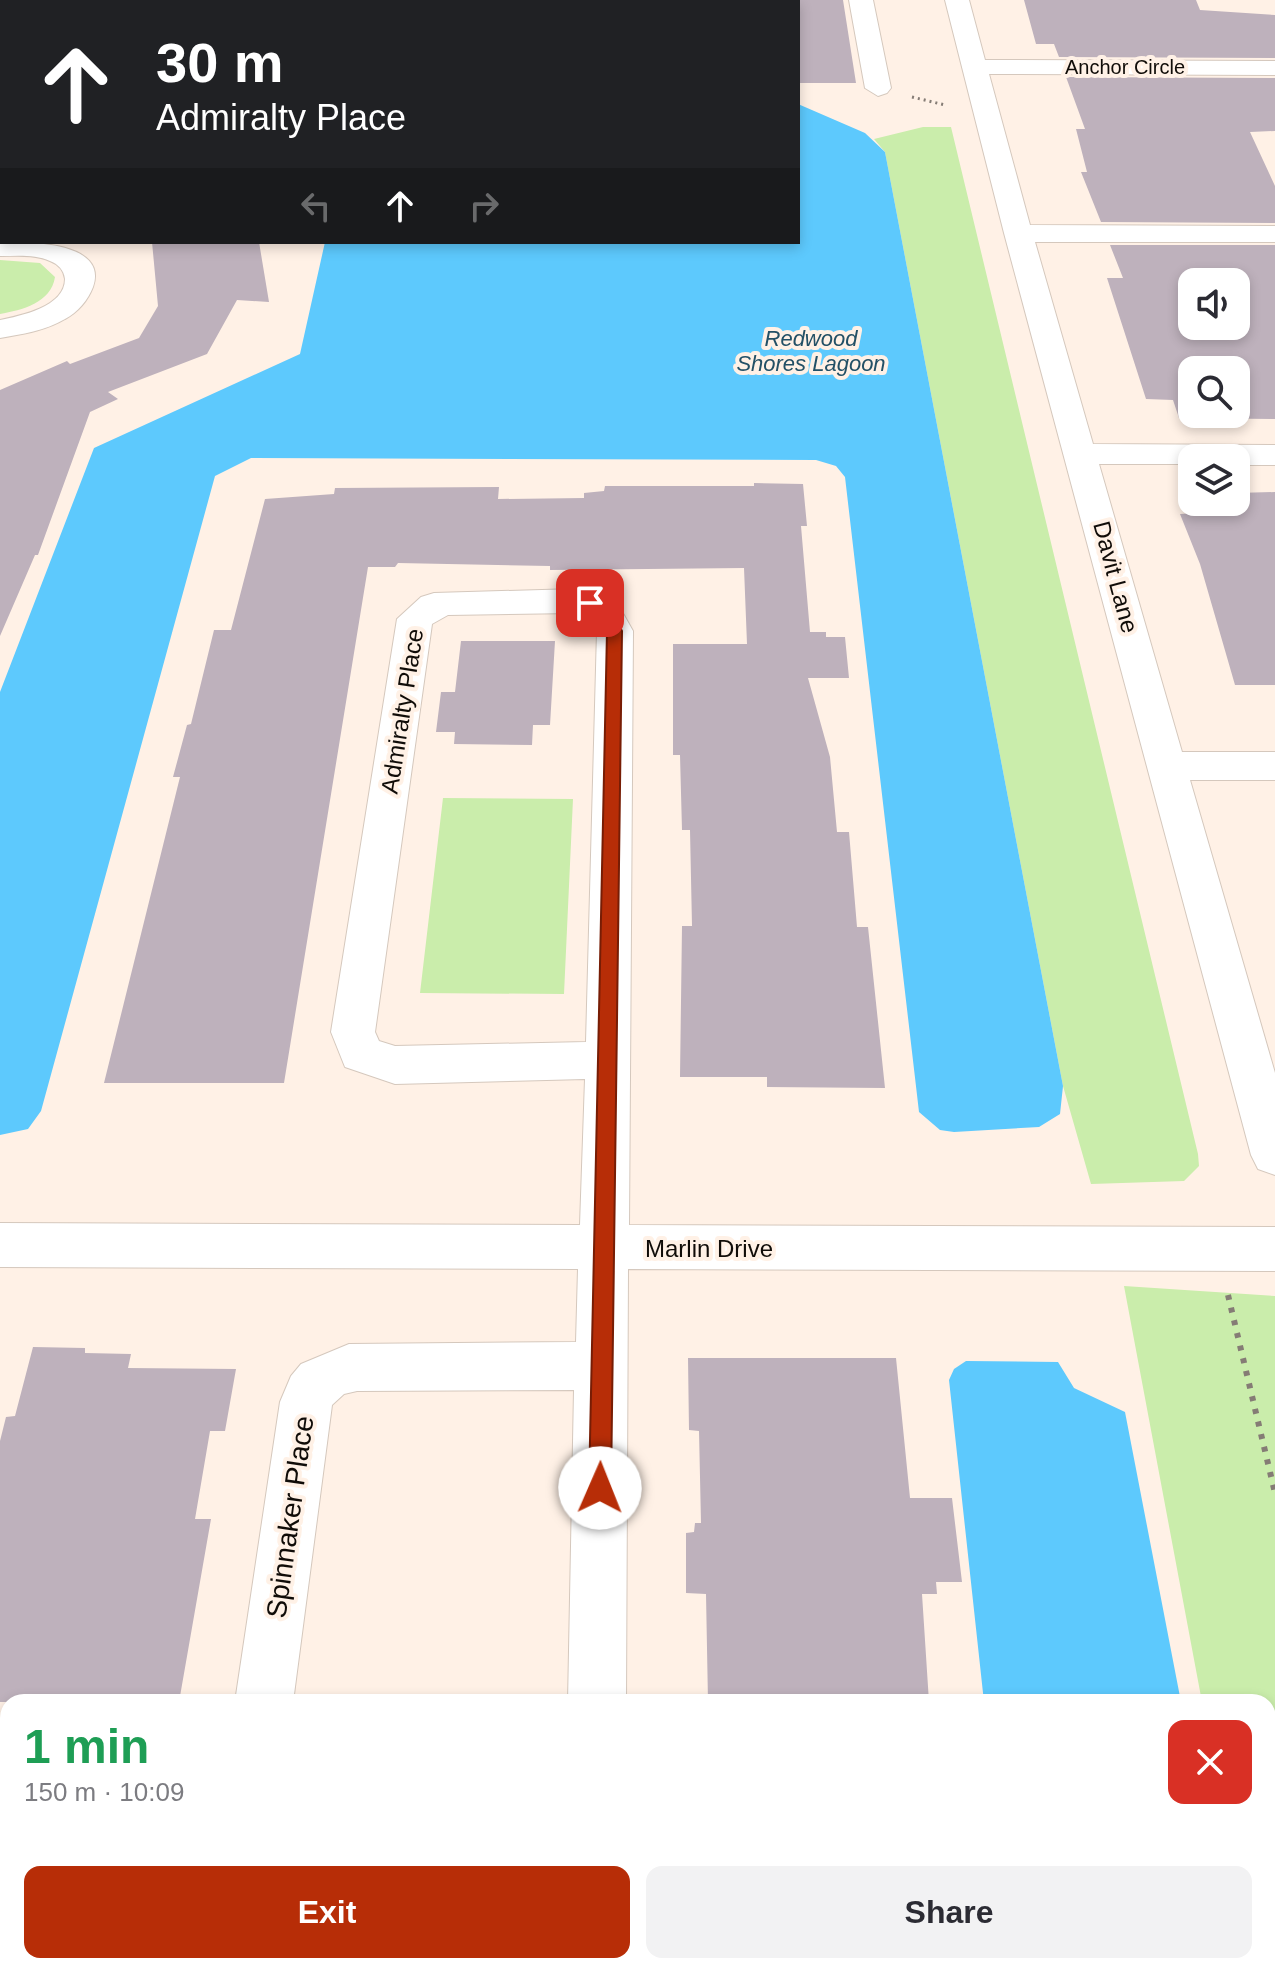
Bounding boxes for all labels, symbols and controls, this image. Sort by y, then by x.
text: 30 m [156,31,284,94]
icon: ahead [24,32,128,136]
street label: Anchor Circle [1065,56,1185,78]
text: Admiralty Place [156,97,406,138]
icon: left [294,184,338,228]
icon: ahead [378,184,422,228]
icon: right [462,184,506,228]
map controls [1178,268,1250,516]
button: sound [1178,268,1250,340]
water label: Redwood Shores Lagoon [736,326,886,376]
button: search [1178,356,1250,428]
button: layers [1178,444,1250,516]
street label: Davit Lane [1088,518,1144,636]
pin [556,569,624,637]
icon: arrive [568,581,612,625]
street label: Admiralty Place [376,627,428,795]
street label: Marlin Drive [645,1235,773,1262]
street label: Spinnaker Place [260,1414,320,1620]
position arrow [558,1446,642,1530]
text: 1 min [24,1720,149,1773]
button: close [1168,1720,1252,1804]
text: 150 m · 10:09 [24,1777,184,1807]
button: Exit [24,1866,630,1958]
button: Share [646,1866,1252,1958]

